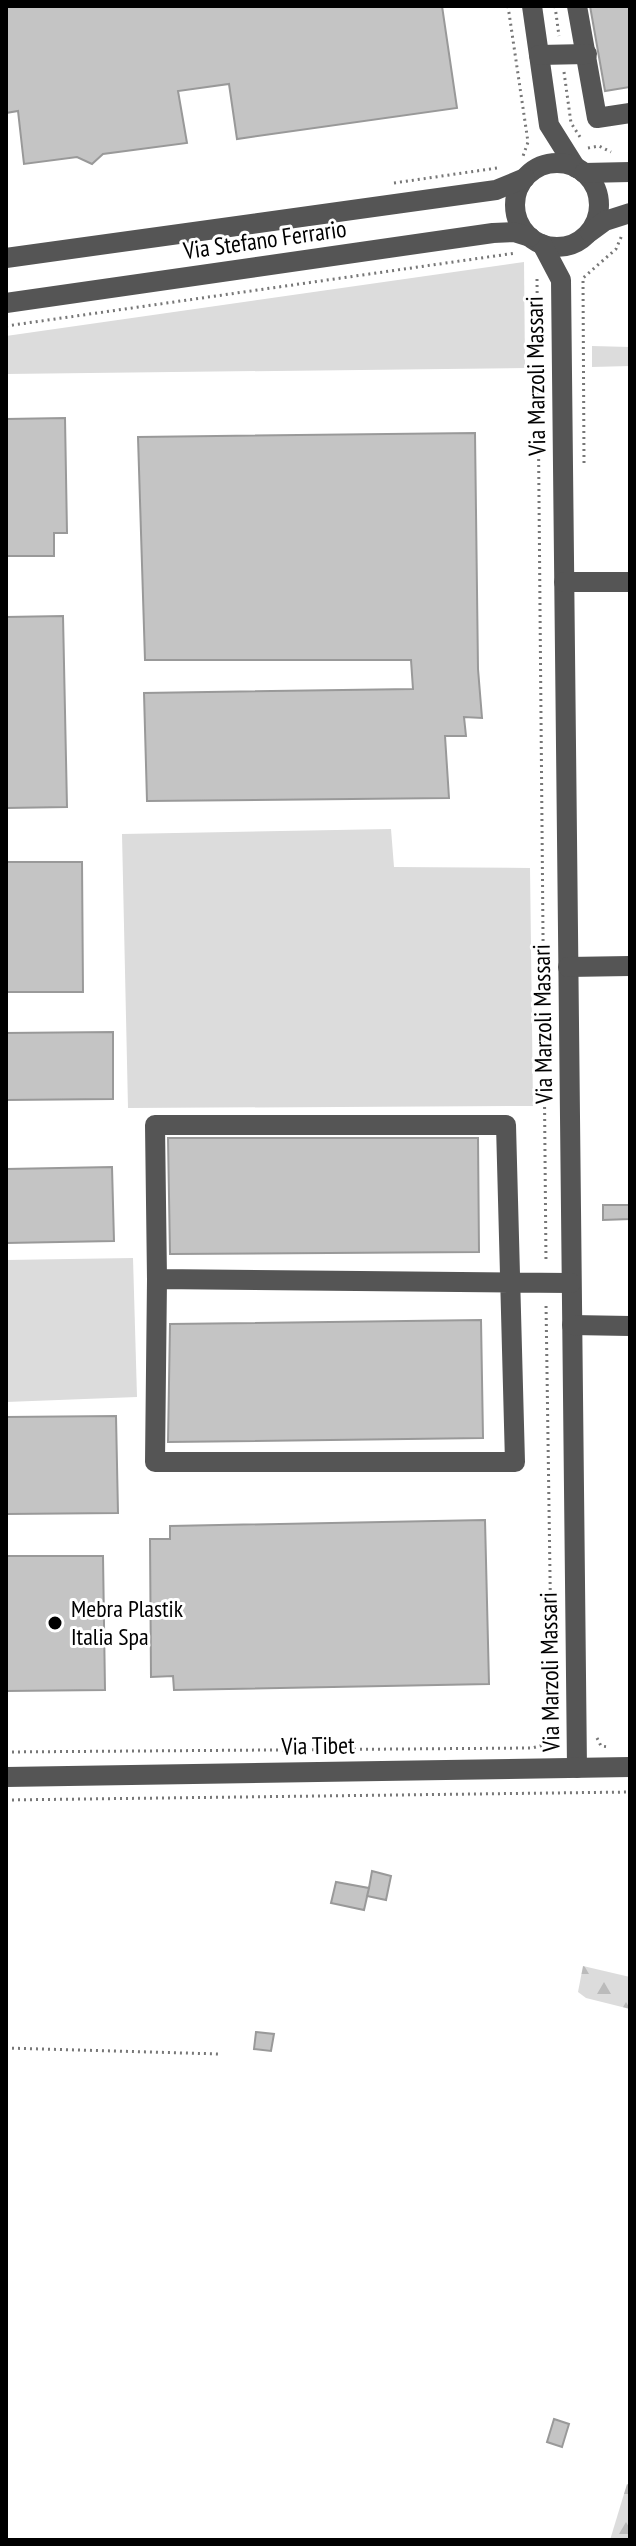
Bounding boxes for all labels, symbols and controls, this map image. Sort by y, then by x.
street label: Via Stefano Ferrario [181,213,348,266]
street label: Via Marzoli Massari [519,296,552,457]
street label: Via Marzoli Massari [526,944,559,1105]
street label: Via Marzoli Massari [533,1592,566,1753]
place label: Mebra Plastik Italia Spa [71,1593,184,1652]
marker: Mebra Plastik Italia Spa [46,1614,64,1632]
street label: Via Tibet [280,1729,355,1762]

